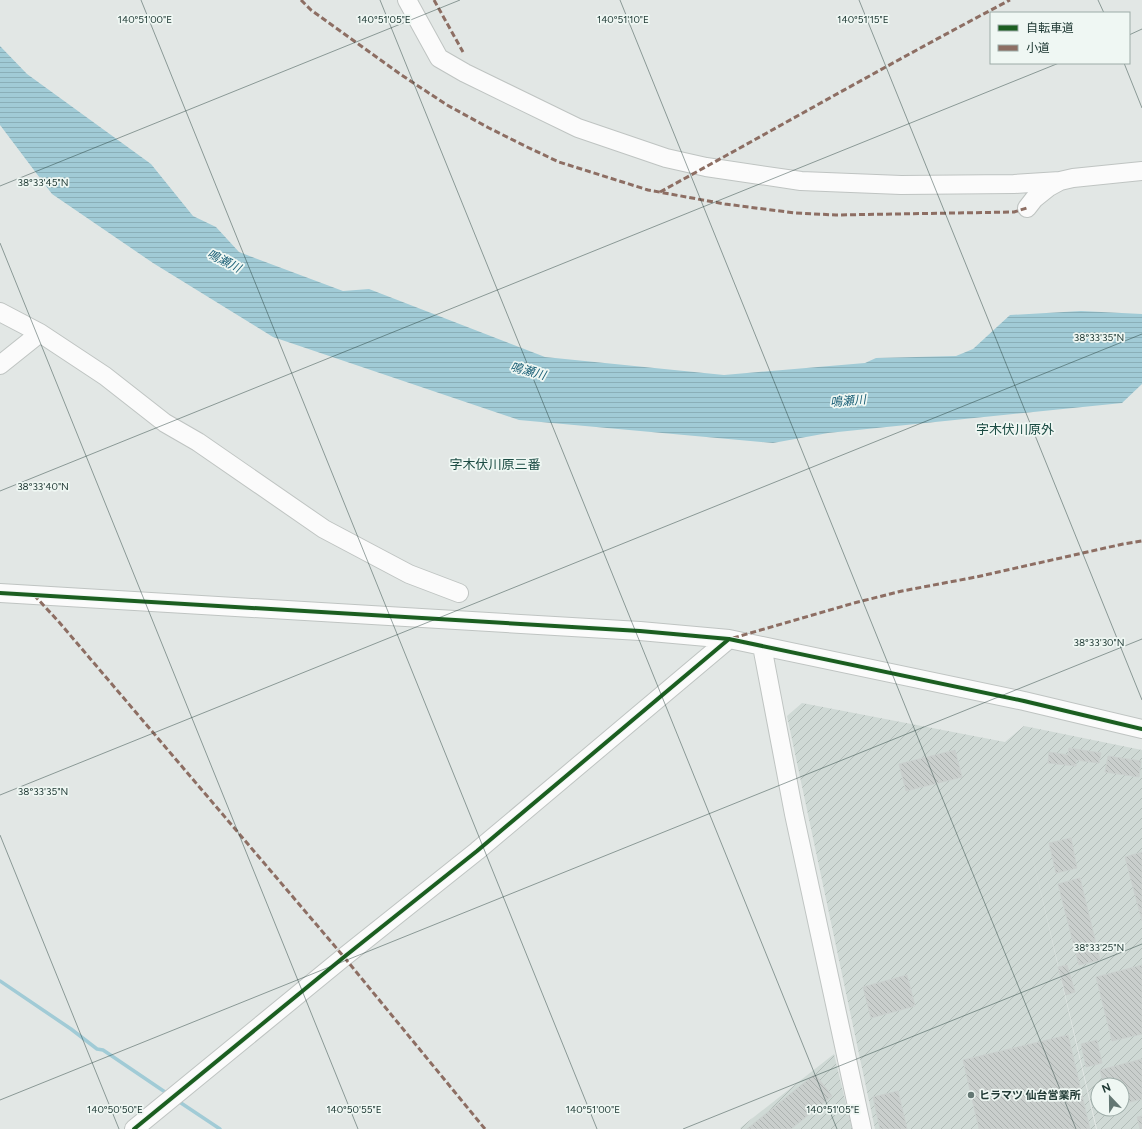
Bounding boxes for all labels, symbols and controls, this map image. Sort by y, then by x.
legend [990,12,1130,64]
text: 140°51'00"E [118,13,172,26]
text: 140°51'05"E [357,13,411,26]
text: 140°51'10"E [597,13,649,26]
text: 140°51'15"E [837,13,889,26]
text: 自転車道 [1026,21,1074,35]
text: 小道 [1026,41,1050,55]
text: 38°33'45"N [17,176,69,189]
water label: 鳴瀬川 [205,247,245,276]
text: 38°33'35"N [1074,331,1124,344]
water label: 鳴瀬川 [509,360,549,383]
water label: 鳴瀬川 [829,392,869,410]
district label: 字木伏川原外 [976,422,1054,437]
district label: 字木伏川原三番 [449,457,541,472]
text: 38°33'40"N [17,480,69,493]
text: 38°33'30"N [1074,636,1124,649]
text: 38°33'35"N [18,785,68,798]
text: 38°33'25"N [1074,941,1124,954]
north arrow [1090,1077,1130,1117]
text: N [1100,1081,1113,1096]
place label: ヒラマツ 仙台営業所 [979,1089,1081,1102]
marker: ヒラマツ 仙台営業所 [966,1090,976,1100]
text: 140°50'50"E [87,1103,143,1116]
text: 140°50'55"E [326,1103,382,1116]
text: 140°51'00"E [566,1103,620,1116]
text: 140°51'05"E [806,1103,860,1116]

